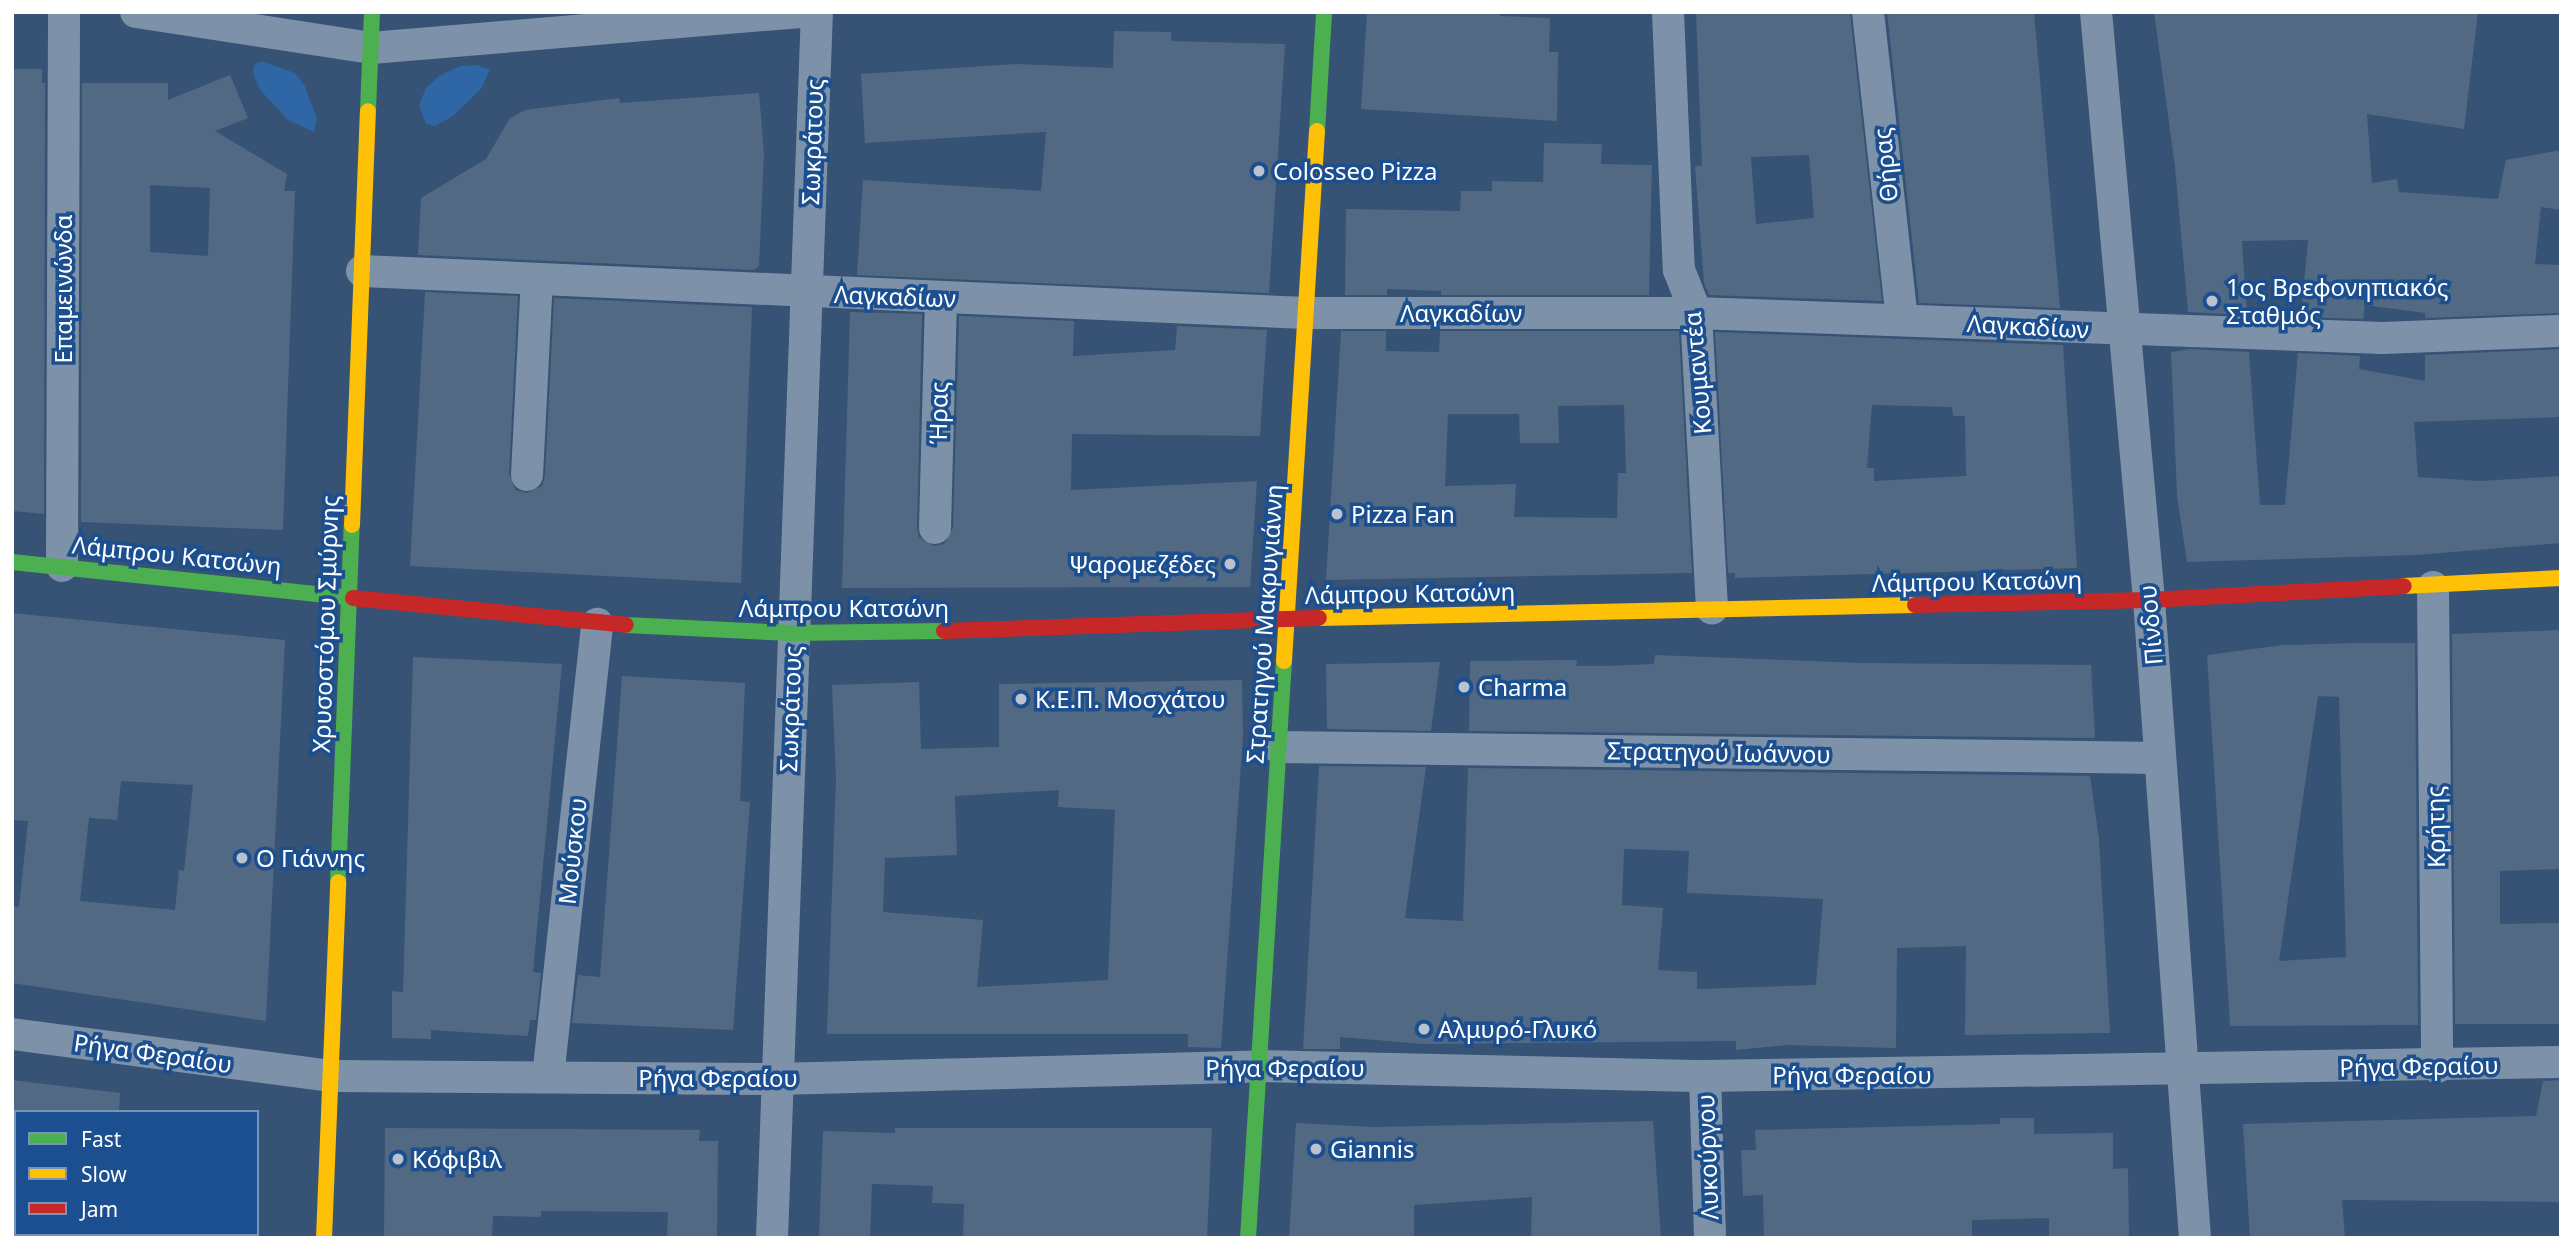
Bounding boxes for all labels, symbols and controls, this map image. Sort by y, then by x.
street label: Σωκράτους [795,78,829,206]
street label: Θήρας [1867,127,1903,203]
place label: Colosseo Pizza [1273,157,1437,185]
marker: Colosseo Pizza [1251,163,1267,179]
street label: Επαμεινώνδα [49,214,77,364]
place label: 1ος Βρεφονηπιακός Σταθμός [2226,273,2449,329]
street label: Λαγκαδίων [834,279,956,313]
marker: 1ος Βρεφονηπιακός Σταθμός [2204,293,2220,309]
street label: Λαγκαδίων [1400,299,1522,327]
street label: Λαγκαδίων [1966,308,2090,344]
street label: Κουμαντέα [1677,310,1717,436]
street label: Ήρας [923,381,953,445]
street label: Στρατηγού Μακρυγιάννη [1240,483,1288,765]
street label: Χρυσοστόμου Σμύρνης [306,495,344,753]
place label: Pizza Fan [1351,500,1455,528]
marker: Pizza Fan [1329,506,1345,522]
street label: Λάμπρου Κατσώνη [71,530,283,580]
place label: Ψαρομεζέδες [1069,550,1216,578]
marker: Ψαρομεζέδες [1222,556,1238,572]
street label: Λάμπρου Κατσώνη [1872,565,2082,597]
street label: Λάμπρου Κατσώνη [1305,577,1515,609]
street label: Πίνδου [2132,584,2168,666]
street label: Λάμπρου Κατσώνη [739,594,949,622]
street label: Σωκράτους [773,645,807,773]
place label: Charma [1478,673,1567,701]
marker: Charma [1456,679,1472,695]
place label: Κ.Ε.Π. Μοσχάτου [1035,685,1226,713]
marker: Κ.Ε.Π. Μοσχάτου [1013,691,1029,707]
street label: Στρατηγού Ιωάννου [1607,736,1831,768]
street label: Κρήτης [2420,786,2450,868]
street label: Μούσκου [552,796,592,906]
place label: Ο Γιάννης [256,844,365,872]
marker: Ο Γιάννης [234,850,250,866]
place label: Αλμυρό-Γλυκό [1438,1015,1597,1043]
marker: Αλμυρό-Γλυκό [1416,1021,1432,1037]
street label: Ρήγα Φεραίου [72,1028,234,1078]
street label: Ρήγα Φεραίου [2339,1050,2499,1082]
street label: Ρήγα Φεραίου [1205,1054,1365,1082]
street label: Ρήγα Φεραίου [1772,1061,1932,1089]
street label: Ρήγα Φεραίου [638,1064,798,1092]
street label: Λυκούργου [1690,1094,1724,1220]
legend [14,1110,259,1236]
text: Fast [81,1125,121,1153]
place label: Giannis [1330,1135,1414,1163]
marker: Giannis [1308,1141,1324,1157]
place label: Κόφιβιλ [412,1145,502,1173]
marker: Κόφιβιλ [390,1151,406,1167]
text: Slow [81,1160,127,1188]
text: Jam [81,1195,118,1223]

